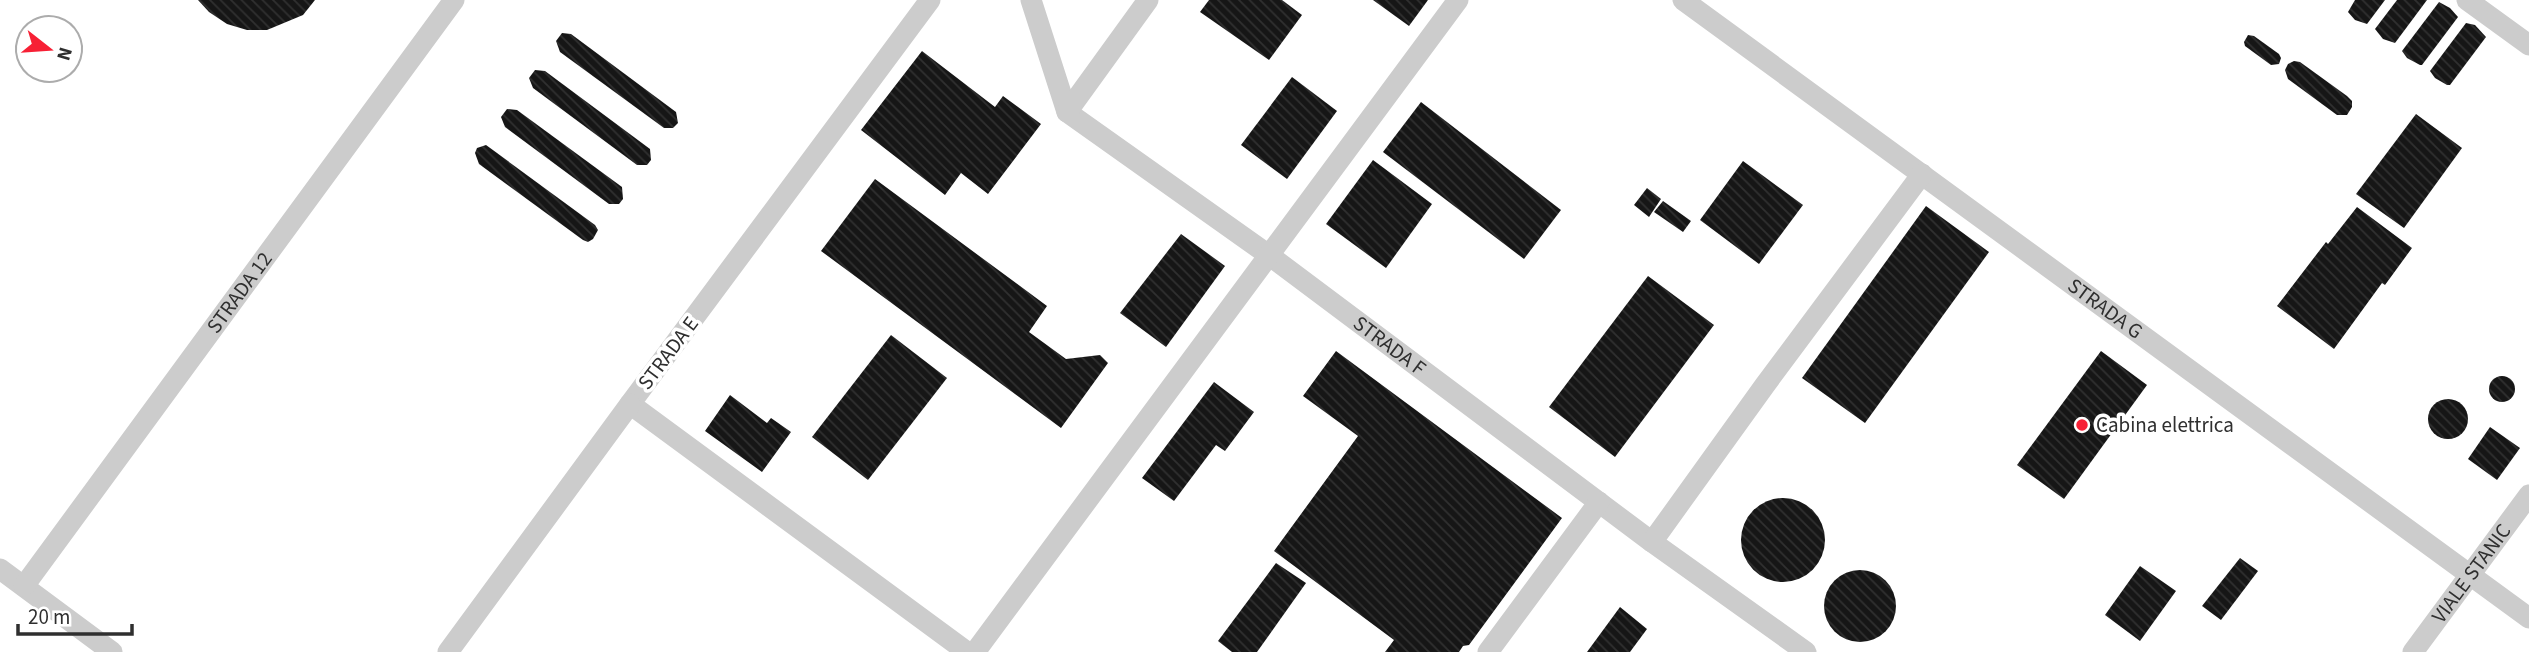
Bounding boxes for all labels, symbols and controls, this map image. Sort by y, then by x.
north arrow [14,14,84,84]
text: N [49,44,79,64]
street label: STRADA 12 [199,246,279,340]
street label: STRADA G [2061,271,2149,346]
street label: STRADA F [1347,308,1432,383]
street label: STRADA E [631,310,705,396]
place label: Cabina elettrica [2096,410,2234,440]
marker: Cabina elettrica [2074,417,2090,433]
street label: VIALE STANIC [2424,517,2518,629]
scale bar [18,592,131,636]
text: 20 m [28,602,70,632]

